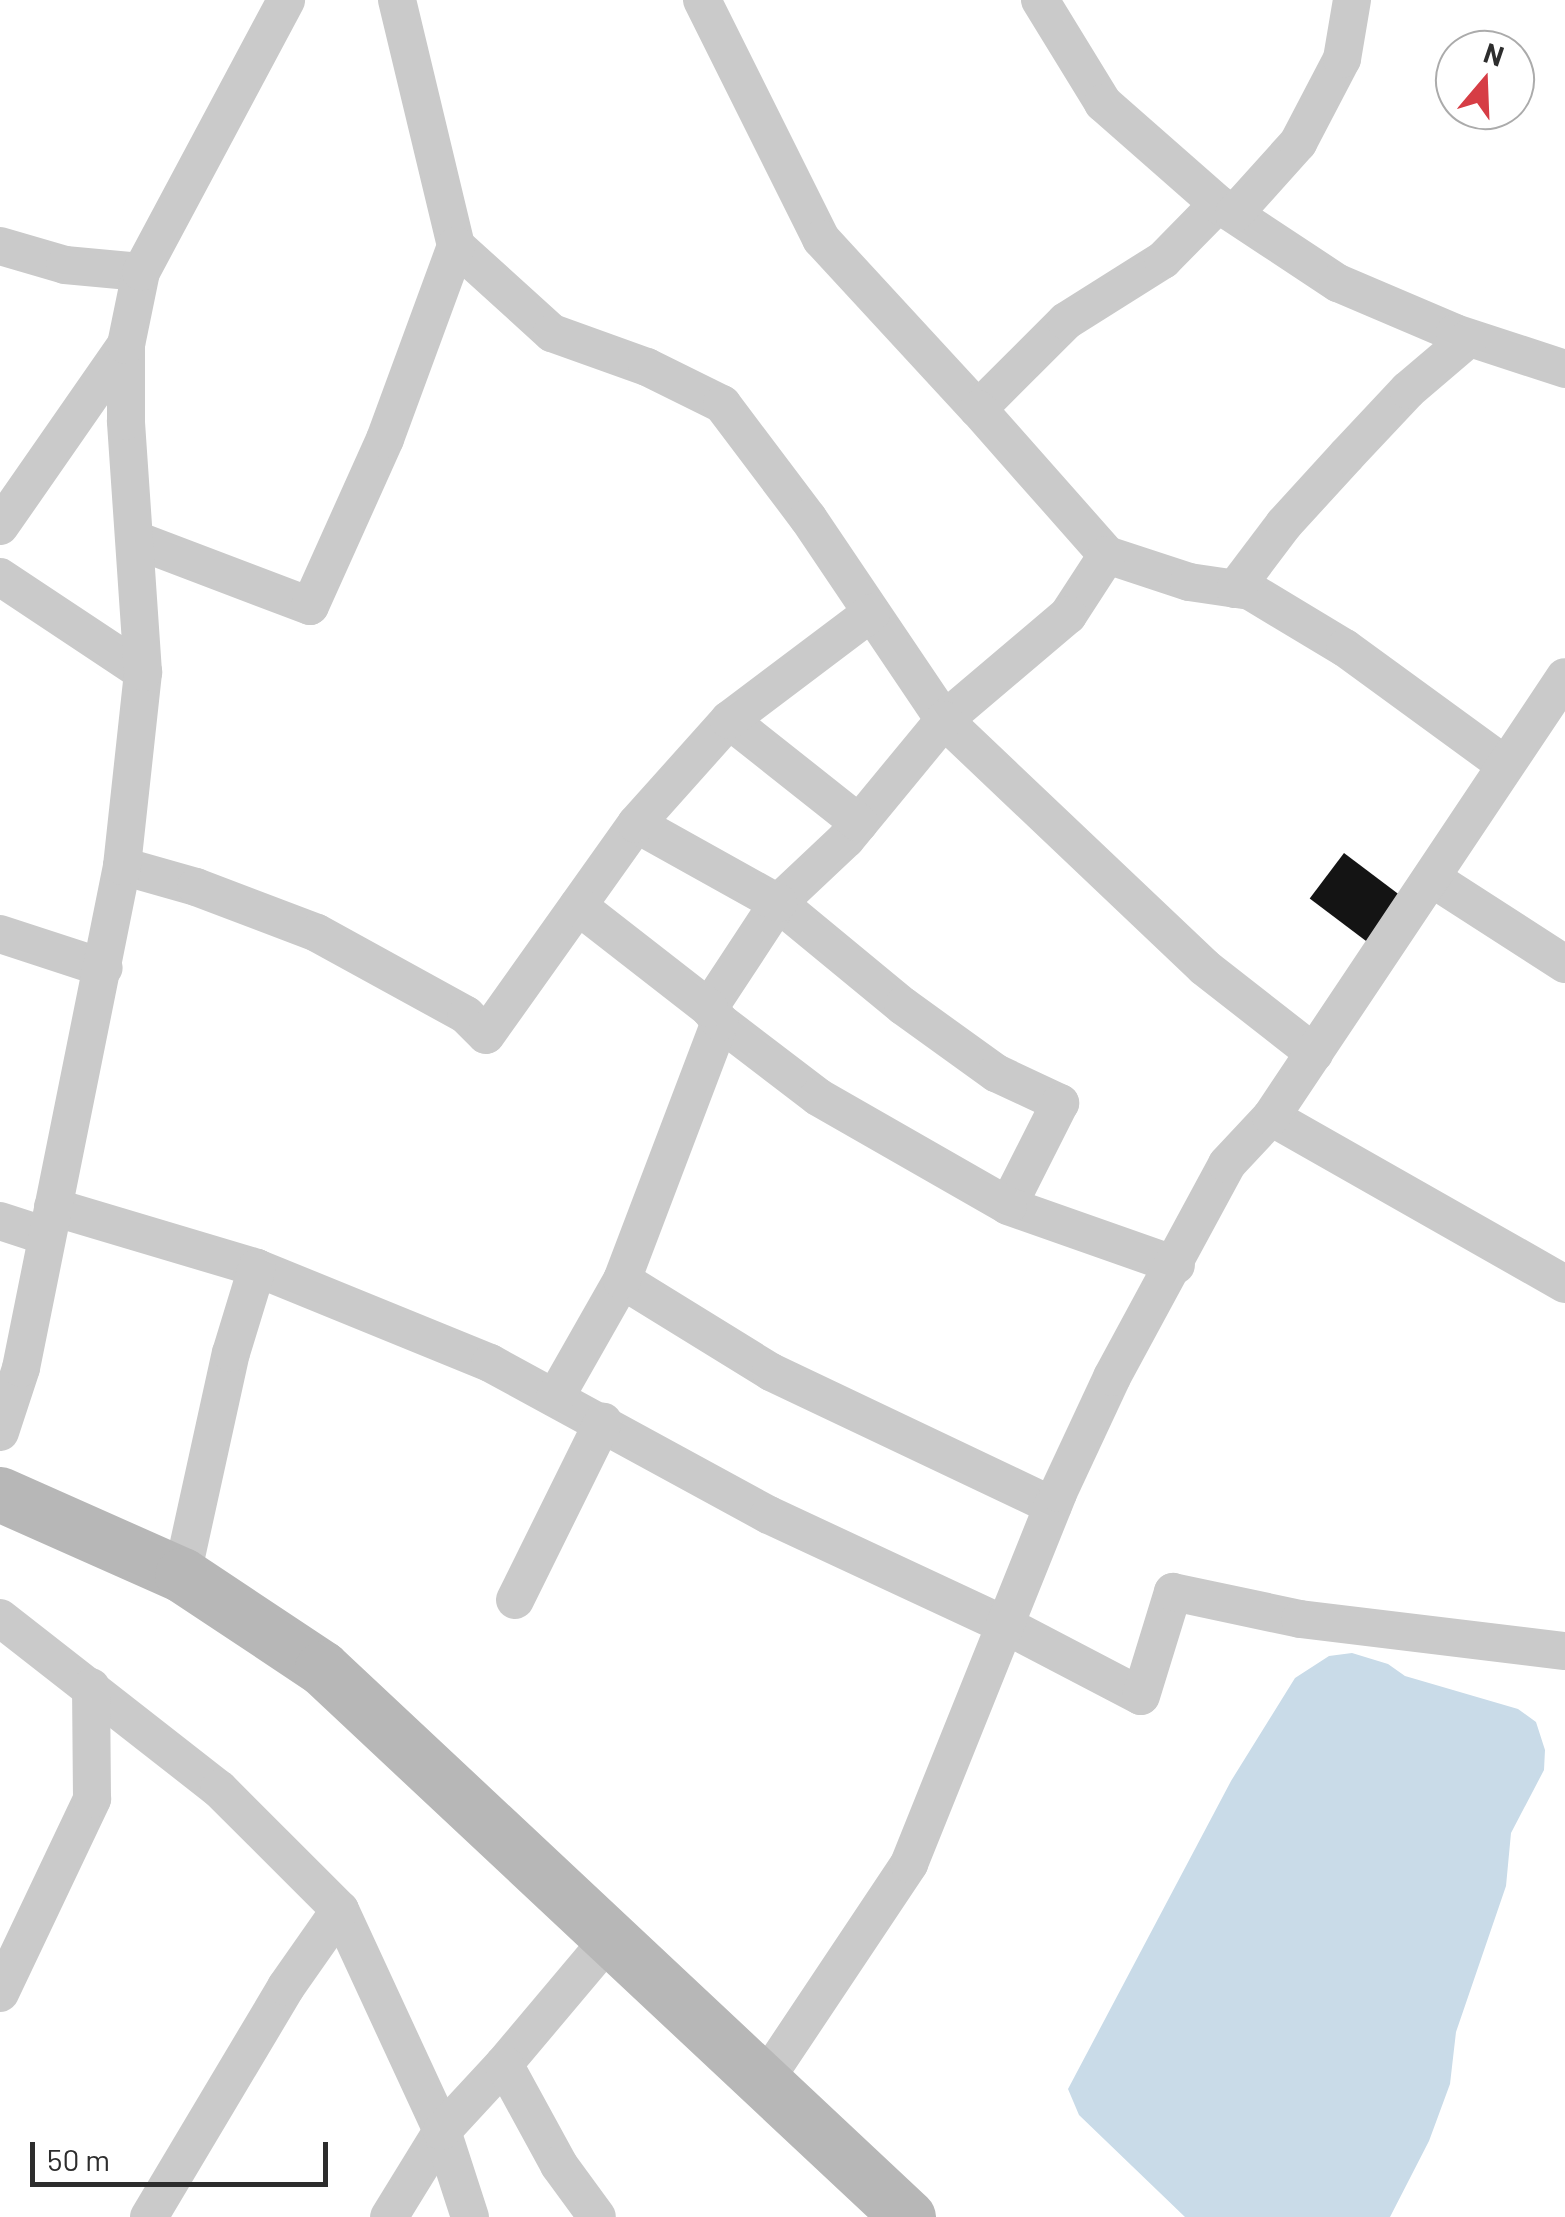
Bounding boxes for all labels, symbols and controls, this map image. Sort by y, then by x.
north arrow [1435,30,1535,130]
text: N [1480,34,1508,73]
scale bar [35,2122,332,2184]
text: 50 m [47,2141,110,2177]

